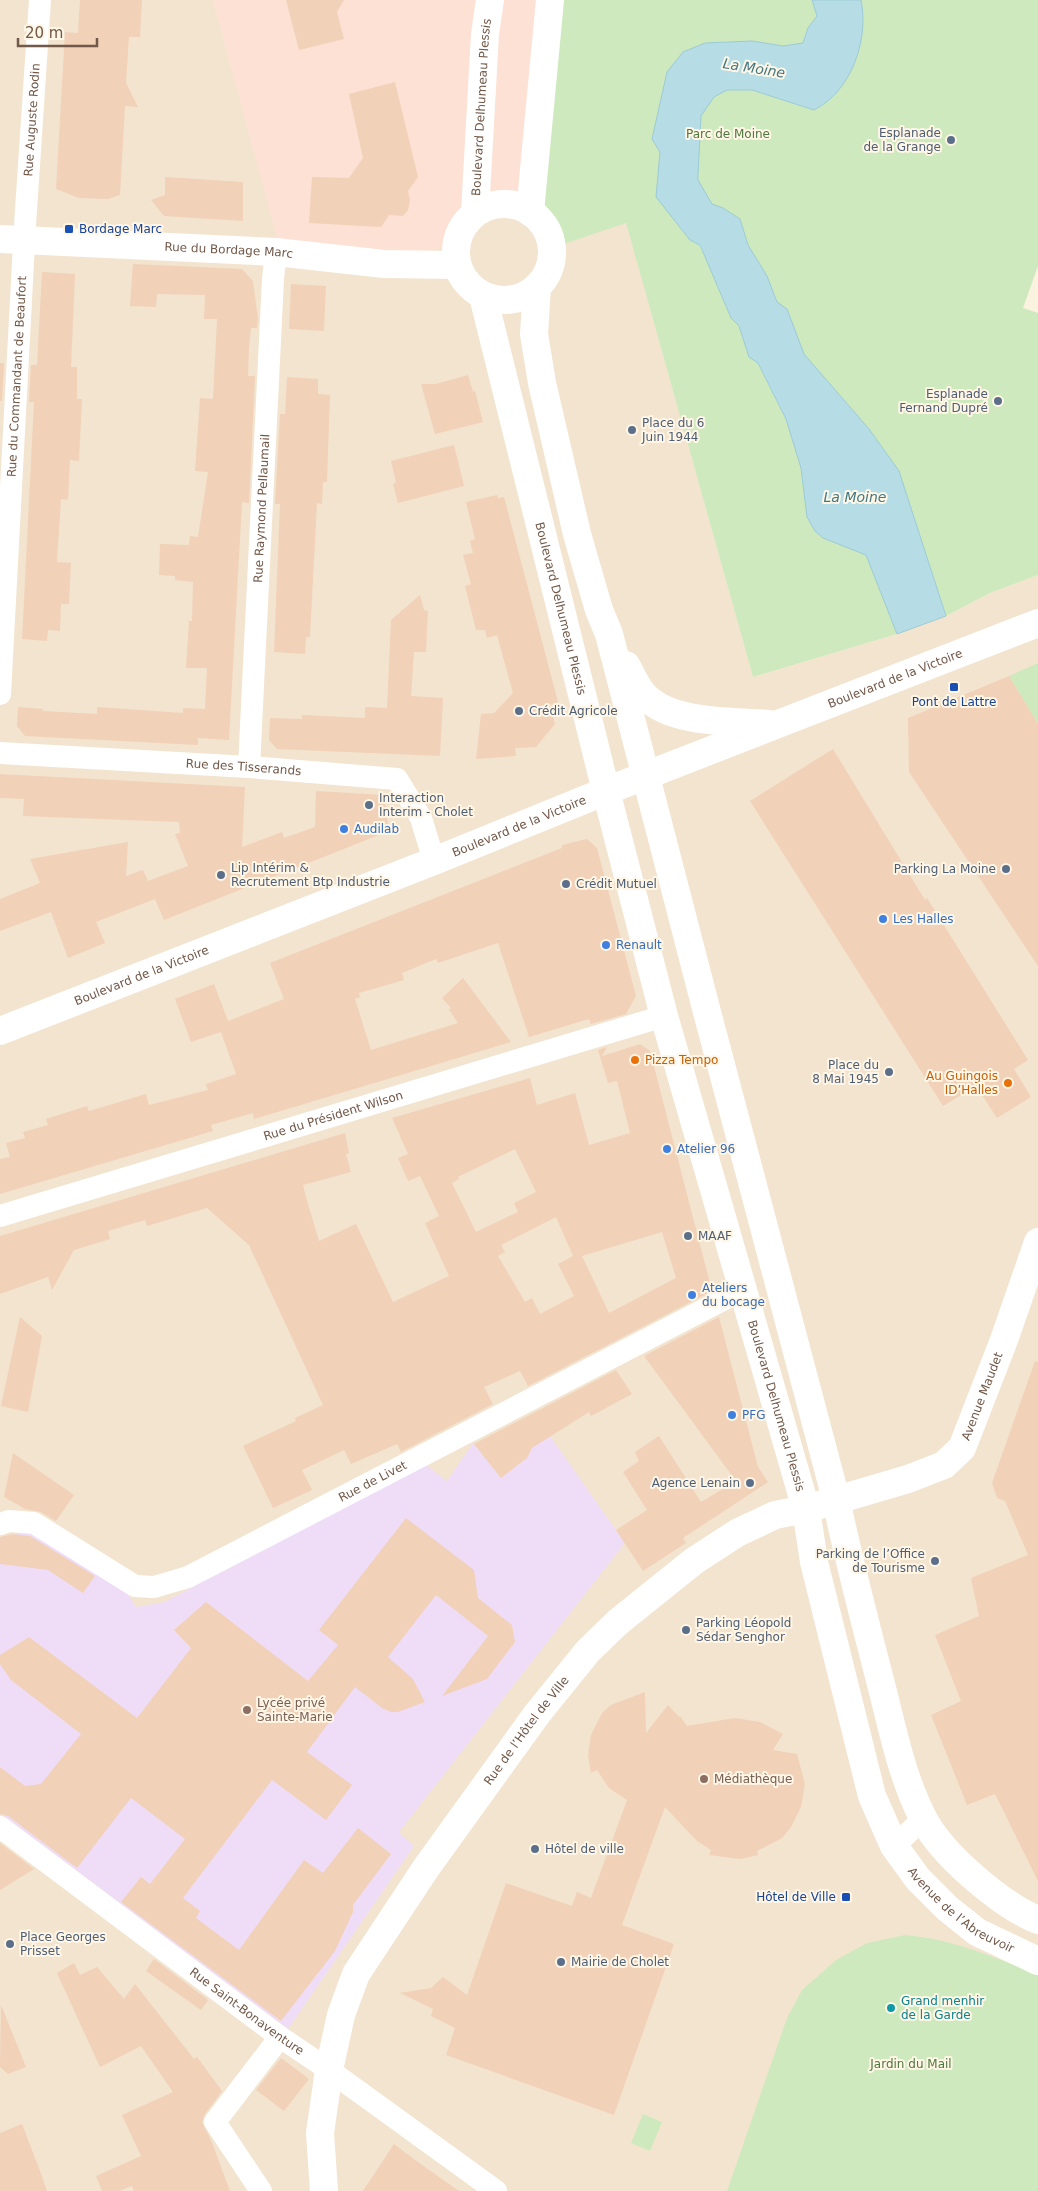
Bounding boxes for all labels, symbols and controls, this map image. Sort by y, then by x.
scale bar [18,15,96,47]
street label: Boulevard Delhumeau Plessis [469,18,494,196]
text: 20 m [25,24,63,42]
water label: La Moine [722,55,786,81]
street label: Rue Auguste Rodin [21,63,43,177]
place label: Esplanade de la Grange [863,126,941,154]
park label: Parc de Moine [686,127,770,141]
marker: Esplanade de la Grange [945,134,957,146]
place label: Bordage Marc [79,222,162,236]
marker: Bordage Marc [63,223,75,235]
street label: Rue du Bordage Marc [164,240,294,261]
street label: Rue du Commandant de Beaufort [5,275,29,477]
place label: Esplanade Fernand Dupré [899,387,988,415]
marker: Esplanade Fernand Dupré [992,395,1004,407]
place label: Place du 6 Juin 1944 [641,416,704,444]
marker: Place du 6 Juin 1944 [626,424,638,436]
street label: Rue Raymond Pellaumail [251,434,272,583]
water label: La Moine [824,489,886,505]
street label: Boulevard Delhumeau Plessis [532,521,589,696]
street label: Boulevard de la Victoire [826,646,964,711]
marker: Pont de Lattre [948,681,960,693]
place label: Pont de Lattre [912,695,996,709]
place label: Crédit Agricole [529,704,618,718]
marker: Crédit Agricole [513,705,525,717]
street label: Rue des Tisserands [185,756,302,778]
place label: Interaction Interim - Cholet [379,791,473,819]
street label: Boulevard de la Victoire [450,793,588,860]
marker: Interaction Interim - Cholet [363,799,375,811]
place label: Audilab [354,822,399,836]
marker: Audilab [338,823,350,835]
place label: Lip Intérim & Recrutement Btp Industrie [231,861,390,889]
place label: Parking La Moine [894,862,996,876]
marker: Parking La Moine [1000,863,1012,875]
marker: Lip Intérim & Recrutement Btp Industrie [215,869,227,881]
place label: Crédit Mutuel [576,877,657,891]
marker: Crédit Mutuel [560,878,572,890]
place label: Les Halles [893,912,954,926]
marker: Les Halles [877,913,889,925]
place label: Renault [616,938,662,952]
marker: Renault [600,939,612,951]
street label: Boulevard de la Victoire [72,943,211,1008]
place label: Pizza Tempo [645,1053,718,1067]
marker: Pizza Tempo [629,1054,641,1066]
place label: Place du 8 Mai 1945 [812,1058,879,1086]
marker: Place du 8 Mai 1945 [883,1066,895,1078]
place label: Au Guingois ID’Halles [926,1069,998,1097]
marker: Au Guingois ID’Halles [1002,1077,1014,1089]
street label: Rue du Président Wilson [262,1088,405,1143]
place label: Atelier 96 [677,1142,735,1156]
marker: Atelier 96 [661,1143,673,1155]
place label: MAAF [698,1229,732,1243]
marker: MAAF [682,1230,694,1242]
place label: Ateliers du bocage [702,1281,765,1309]
marker: Ateliers du bocage [686,1289,698,1301]
street label: Boulevard Delhumeau Plessis [745,1318,808,1493]
street label: Avenue Maudet [959,1350,1006,1442]
place label: PFG [742,1408,765,1422]
marker: PFG [726,1409,738,1421]
street label: Rue de Livet [336,1458,409,1505]
place label: Agence Lenain [652,1476,740,1490]
marker: Agence Lenain [744,1477,756,1489]
place label: Parking de l’Office de Tourisme [816,1547,925,1575]
marker: Parking de l’Office de Tourisme [929,1555,941,1567]
place label: Parking Léopold Sédar Senghor [696,1616,791,1644]
marker: Parking Léopold Sédar Senghor [680,1624,692,1636]
street label: Rue de l’Hôtel de Ville [481,1673,572,1788]
place label: Lycée privé Sainte-Marie [257,1696,333,1724]
marker: Lycée privé Sainte-Marie [241,1704,253,1716]
place label: Médiathèque [714,1772,792,1786]
marker: Médiathèque [698,1773,710,1785]
place label: Hôtel de ville [545,1842,624,1856]
marker: Hôtel de ville [529,1843,541,1855]
street label: Avenue de l’Abreuvoir [905,1864,1017,1956]
place label: Hôtel de Ville [756,1890,836,1904]
marker: Hôtel de Ville [840,1891,852,1903]
place label: Place Georges Prisset [20,1930,106,1958]
marker: Place Georges Prisset [4,1938,16,1950]
place label: Mairie de Cholet [571,1955,669,1969]
marker: Mairie de Cholet [555,1956,567,1968]
street label: Rue Saint-Bonaventure [187,1965,306,2058]
place label: Grand menhir de la Garde [901,1994,984,2022]
marker: Grand menhir de la Garde [885,2002,897,2014]
park label: Jardin du Mail [869,2057,952,2071]

